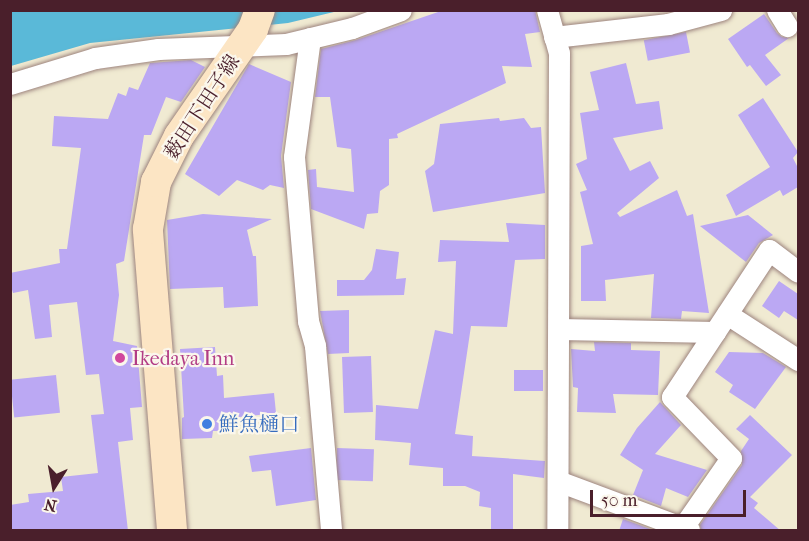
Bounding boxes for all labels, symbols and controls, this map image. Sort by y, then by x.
street label: 薮田下田子線 [159,50,245,164]
place label: Ikedaya Inn [132,346,234,370]
marker: Ikedaya Inn [113,351,127,365]
place label: 鮮魚樋口 [219,412,299,436]
marker: 鮮魚樋口 [200,417,214,431]
north arrow [24,457,84,517]
scale bar [593,478,749,516]
text: 50 m [601,490,637,511]
text: N [43,495,58,516]

